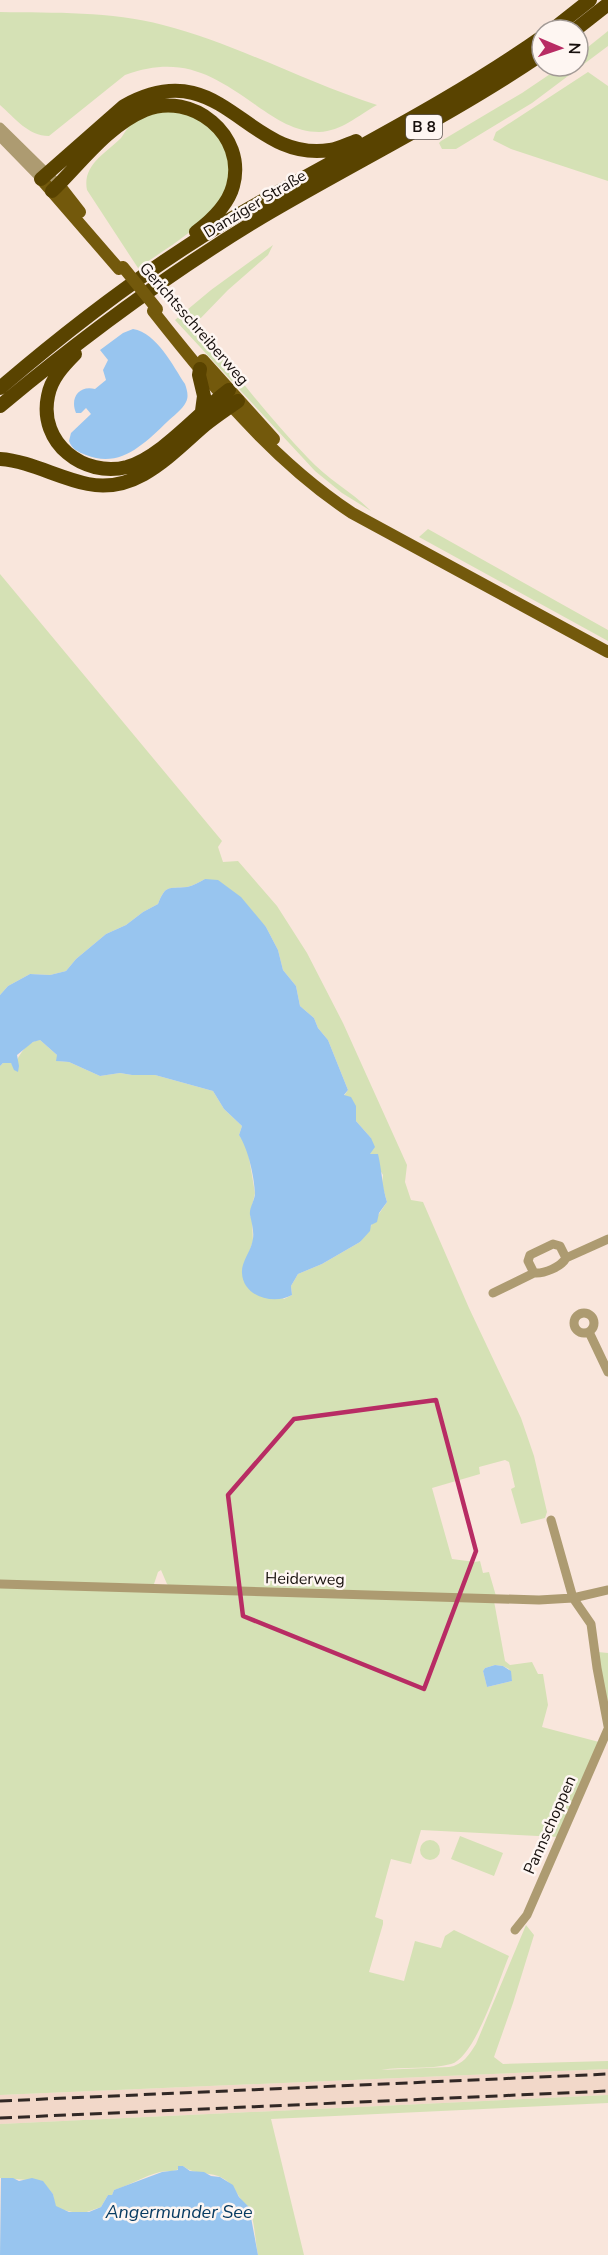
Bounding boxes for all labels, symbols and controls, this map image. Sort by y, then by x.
north arrow [530,18,590,78]
text: N [563,42,585,55]
road number: B 8 [406,115,442,139]
street label: Danziger Straße [200,165,310,243]
street label: Gerichtsschreiberweg [134,258,254,390]
street label: Heiderweg [265,1567,345,1591]
street label: Pannschoppen [518,1772,582,1878]
water label: Angermunder See [104,2200,253,2224]

